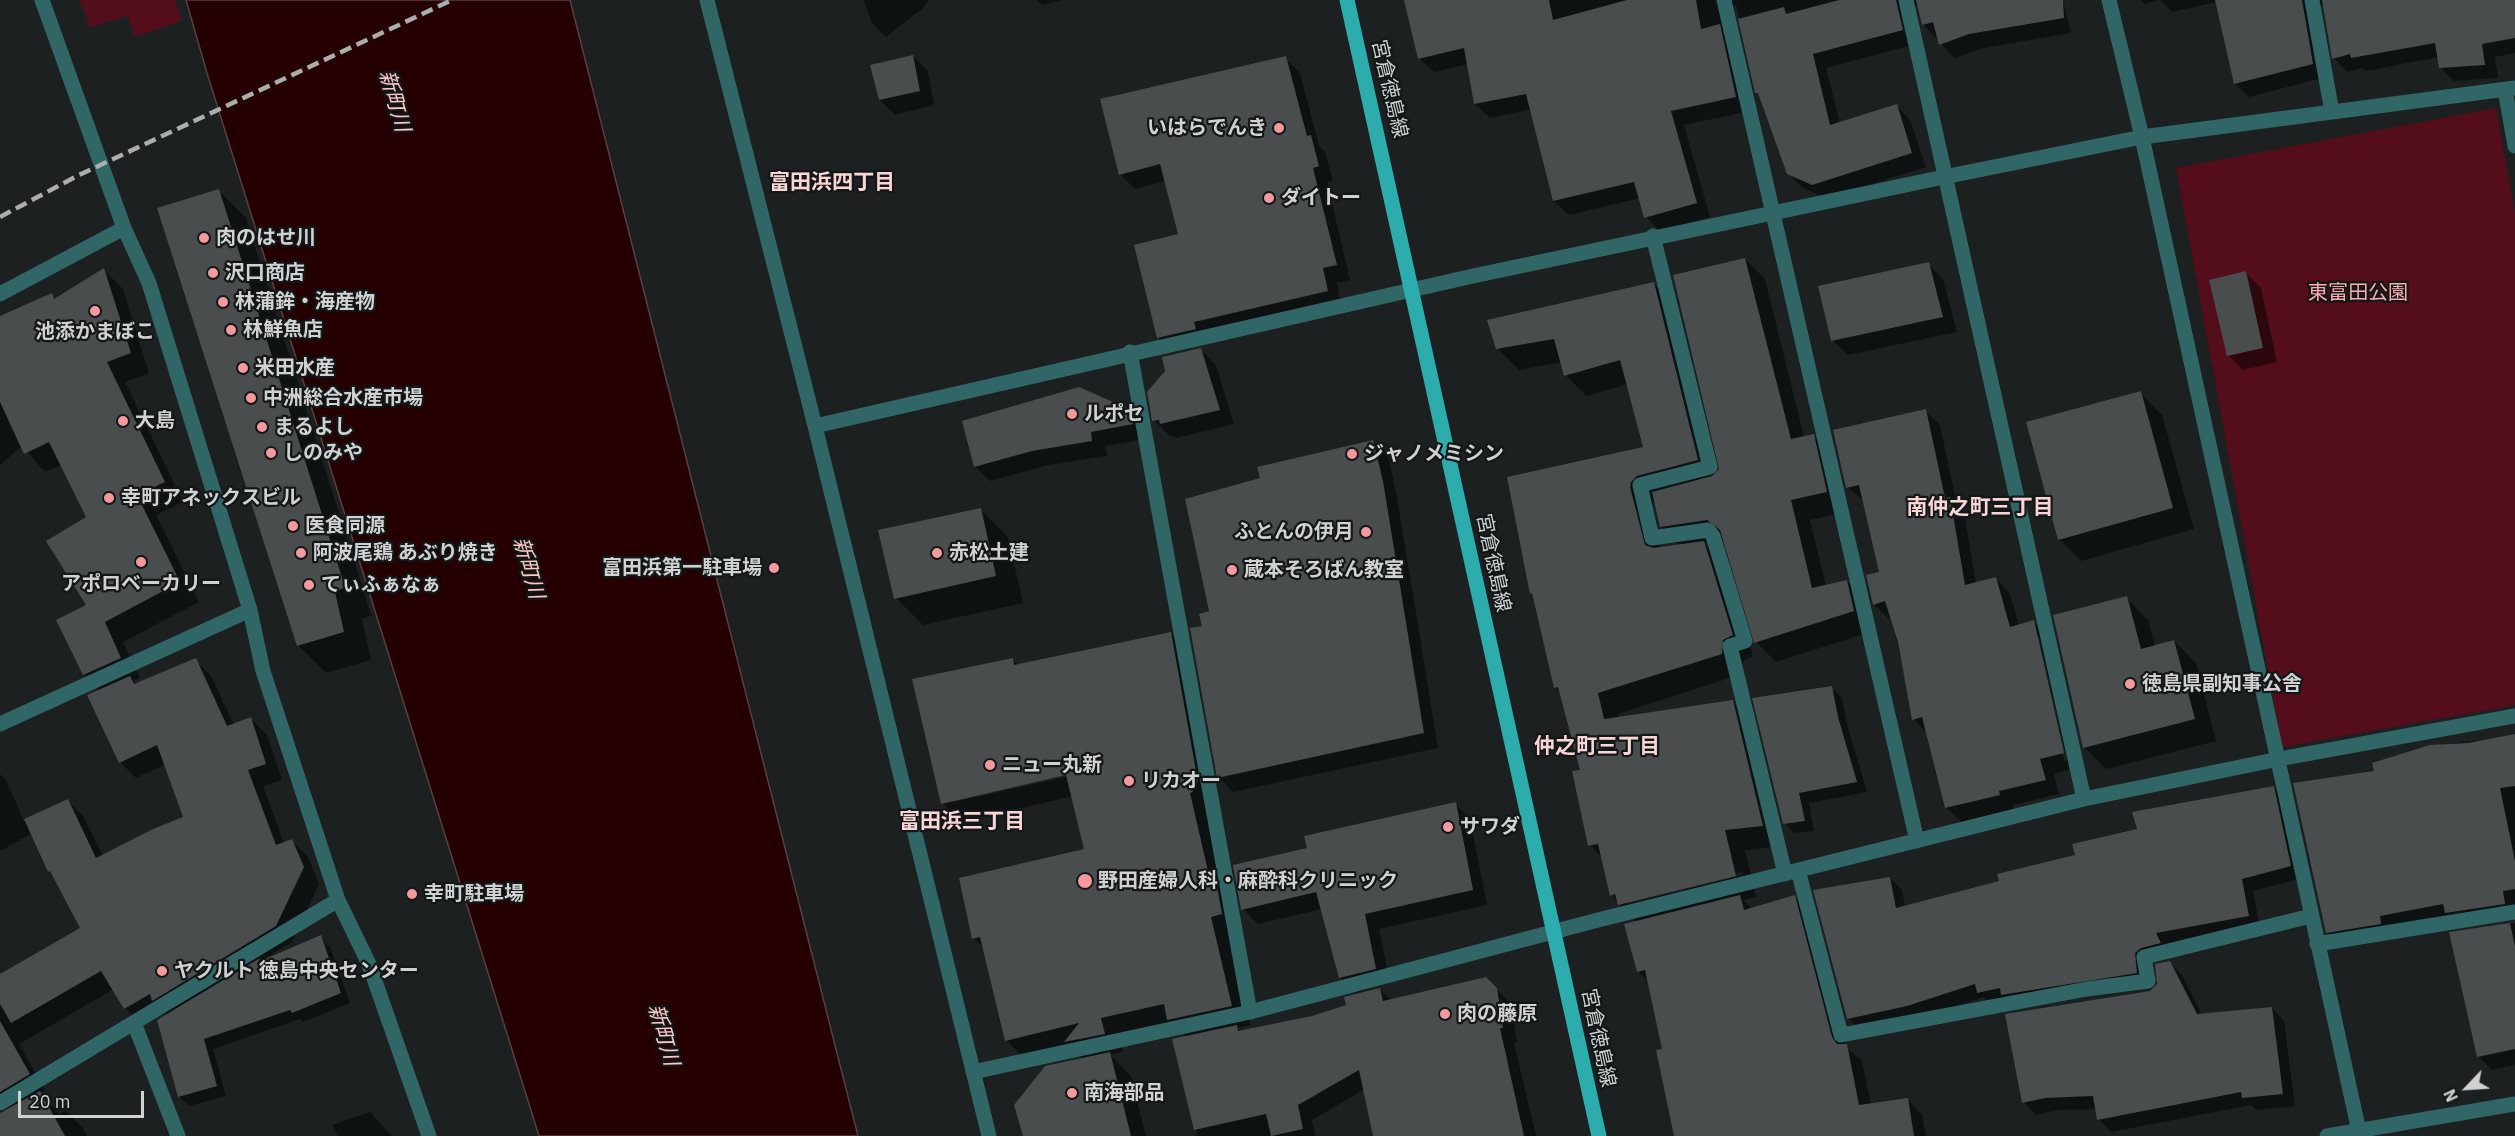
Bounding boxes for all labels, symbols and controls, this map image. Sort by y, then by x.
street label: 宮倉徳島線 [1366,38,1412,140]
water label: 新町川 [373,67,415,135]
place label: いはらでんき [1147,116,1267,140]
marker: いはらでんき [1272,121,1286,135]
district label: 富田浜四丁目 [769,170,895,196]
place label: ダイトー [1281,186,1361,210]
marker: ダイトー [1262,191,1276,205]
place label: 肉のはせ川 [216,226,316,250]
marker: 肉のはせ川 [197,231,211,245]
place label: 沢口商店 [225,261,305,285]
marker: 沢口商店 [206,266,220,280]
park label: 東富田公園 [2308,281,2408,305]
place label: 林蒲鉾・海産物 [235,290,375,314]
marker: 林蒲鉾・海産物 [216,295,230,309]
marker: 池添かまぼこ [88,304,102,318]
place label: 林鮮魚店 [243,318,323,342]
place label: 池添かまぼこ [35,320,155,344]
marker: 林鮮魚店 [224,323,238,337]
place label: 米田水産 [255,356,335,380]
marker: 米田水産 [236,361,250,375]
place label: 中洲総合水産市場 [263,386,423,410]
marker: 中洲総合水産市場 [244,391,258,405]
place label: ルポセ [1084,402,1144,426]
marker: ルポセ [1065,407,1079,421]
place label: 大島 [135,409,175,433]
marker: 大島 [116,414,130,428]
place label: まるよし [274,415,354,439]
marker: まるよし [255,420,269,434]
place label: しのみや [283,441,363,465]
place label: ジャノメミシン [1364,442,1504,466]
marker: しのみや [264,446,278,460]
marker: ジャノメミシン [1345,447,1359,461]
place label: 幸町アネックスビル [121,486,301,510]
marker: 幸町アネックスビル [102,491,116,505]
district label: 南仲之町三丁目 [1907,495,2053,521]
street label: 宮倉徳島線 [1471,512,1515,614]
place label: 医食同源 [305,514,385,538]
marker: 医食同源 [286,519,300,533]
place label: ふとんの伊月 [1234,520,1354,544]
marker: ふとんの伊月 [1359,525,1373,539]
water label: 新町川 [507,534,549,602]
place label: 阿波尾鶏 あぶり焼き [313,541,498,565]
place label: 赤松土建 [949,541,1029,565]
marker: 阿波尾鶏 あぶり焼き [294,546,308,560]
marker: 赤松土建 [930,546,944,560]
marker: アポロベーカリー [134,555,148,569]
place label: 富田浜第一駐車場 [602,556,762,580]
place label: 蔵本そろばん教室 [1244,558,1404,582]
marker: 富田浜第一駐車場 [767,561,781,575]
marker: 蔵本そろばん教室 [1225,563,1239,577]
place label: アポロベーカリー [61,572,221,596]
place label: てぃふぁなぁ [321,573,441,597]
marker: てぃふぁなぁ [302,578,316,592]
place label: 徳島県副知事公舎 [2142,672,2302,696]
marker: 徳島県副知事公舎 [2123,677,2137,691]
district label: 仲之町三丁目 [1534,734,1660,760]
place label: ニュー丸新 [1002,753,1102,777]
marker: ニュー丸新 [983,758,997,772]
place label: リカオー [1141,769,1221,793]
marker: リカオー [1122,774,1136,788]
district label: 富田浜三丁目 [899,809,1025,835]
place label: サワダ [1460,815,1520,839]
marker: サワダ [1441,820,1455,834]
place label: 野田産婦人科・麻酔科クリニック [1098,869,1398,893]
marker: 野田産婦人科・麻酔科クリニック [1076,872,1094,890]
place label: 幸町駐車場 [424,882,524,906]
marker: 幸町駐車場 [405,887,419,901]
place label: ヤクルト 徳島中央センター [174,959,419,983]
marker: ヤクルト 徳島中央センター [155,964,169,978]
street label: 宮倉徳島線 [1576,987,1620,1089]
water label: 新町川 [642,1001,684,1069]
place label: 肉の藤原 [1457,1002,1537,1026]
marker: 肉の藤原 [1438,1007,1452,1021]
north arrow [2437,1058,2497,1118]
scale bar [21,1079,147,1117]
place label: 南海部品 [1084,1081,1164,1105]
marker: 南海部品 [1065,1086,1079,1100]
text: N [2439,1086,2462,1105]
text: 20 m [29,1090,71,1113]

